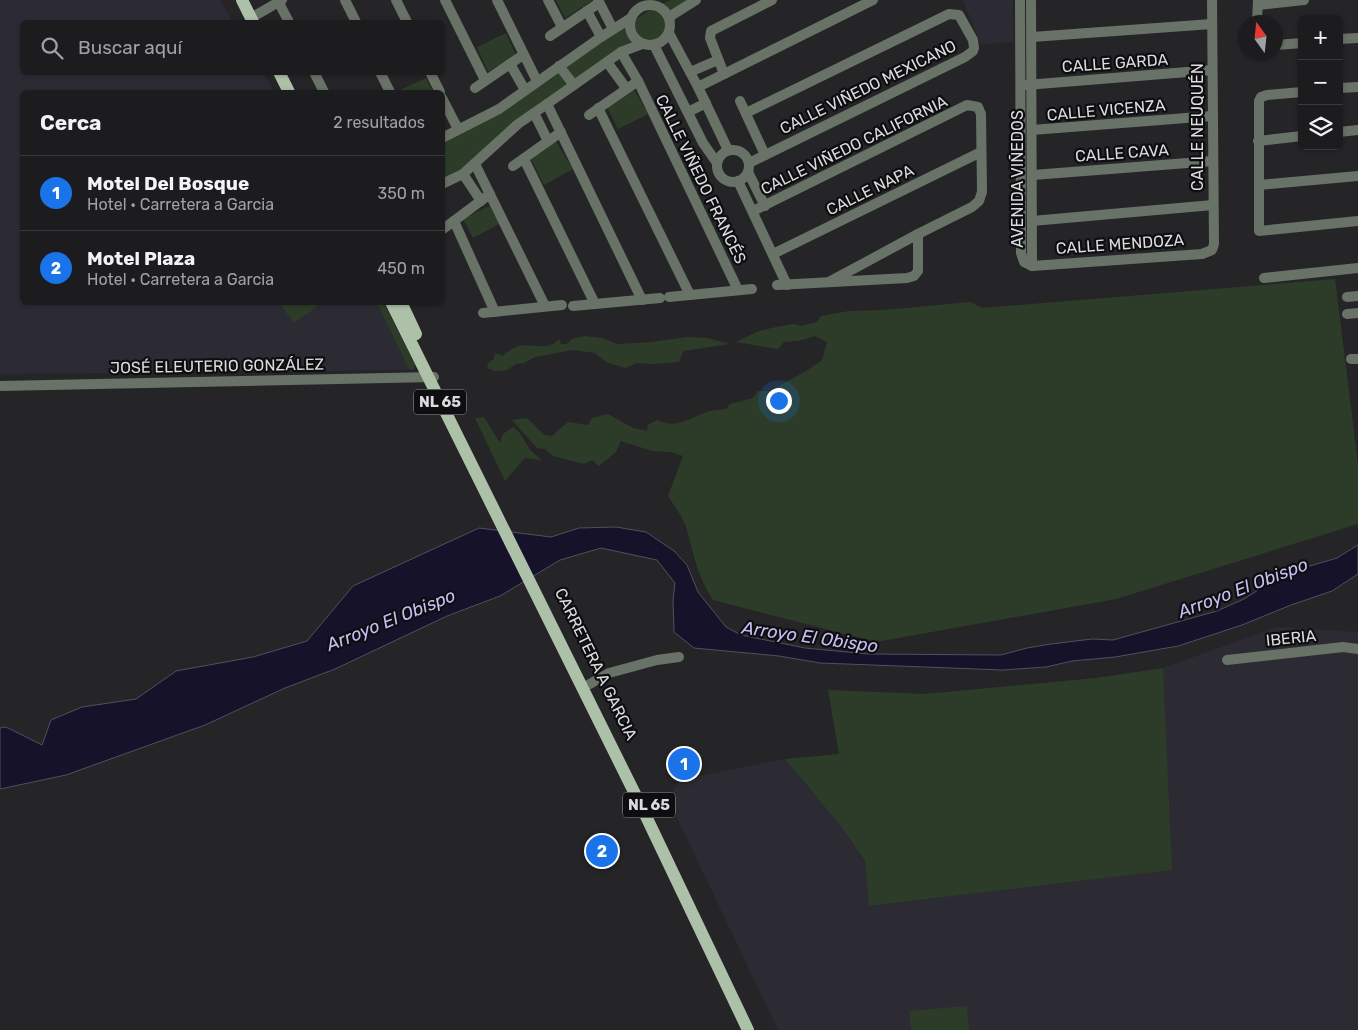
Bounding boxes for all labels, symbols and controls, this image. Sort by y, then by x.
north arrow [1238,15,1283,60]
map controls [1298,15,1343,150]
button: + [1298,15,1343,60]
search box [20,20,445,75]
icon: search [38,34,66,62]
text: Buscar aquí [78,36,182,59]
street label: CALLE VIÑEDO MEXICANO [777,36,959,138]
street label: CALLE GARDA [1061,50,1169,76]
button: − [1298,60,1343,105]
street label: CALLE NEUQUÉN [1188,63,1207,191]
street label: CALLE VIÑEDO FRANCÉS [652,91,750,267]
street label: CALLE VIÑEDO CALIFORNIA [758,91,951,199]
street label: CALLE VICENZA [1046,95,1166,125]
button: layers [1298,105,1343,150]
text: Cerca [40,110,101,135]
street label: AVENIDA VIÑEDOS [1008,110,1027,248]
text: 2 resultados [333,113,425,132]
street label: CALLE CAVA [1075,140,1170,166]
street label: CALLE NAPA [823,161,917,219]
text: Motel Del Bosque [87,172,249,195]
text: 1 [52,184,60,203]
text: 350 m [378,184,425,203]
text: Hotel · Carretera a Garcia [87,195,274,214]
street label: CALLE MENDOZA [1055,230,1185,258]
text: Motel Plaza [87,247,195,270]
text: 2 [51,259,61,278]
text: 450 m [377,259,425,278]
text: Hotel · Carretera a Garcia [87,270,274,289]
street label: JOSÉ ELEUTERIO GONZÁLEZ [110,355,324,377]
your location [766,388,792,414]
road number: NL 65 [414,390,466,414]
water label: Arroyo El Obispo [1174,553,1311,623]
water label: Arroyo El Obispo [322,584,459,656]
street label: CARRETERA A GARCIA [551,585,641,743]
water label: Arroyo El Obispo [739,616,880,657]
street label: IBERIA [1265,626,1317,650]
pin: 1 [668,745,700,783]
road number: NL 65 [623,792,675,818]
pin: 2 [586,832,618,870]

